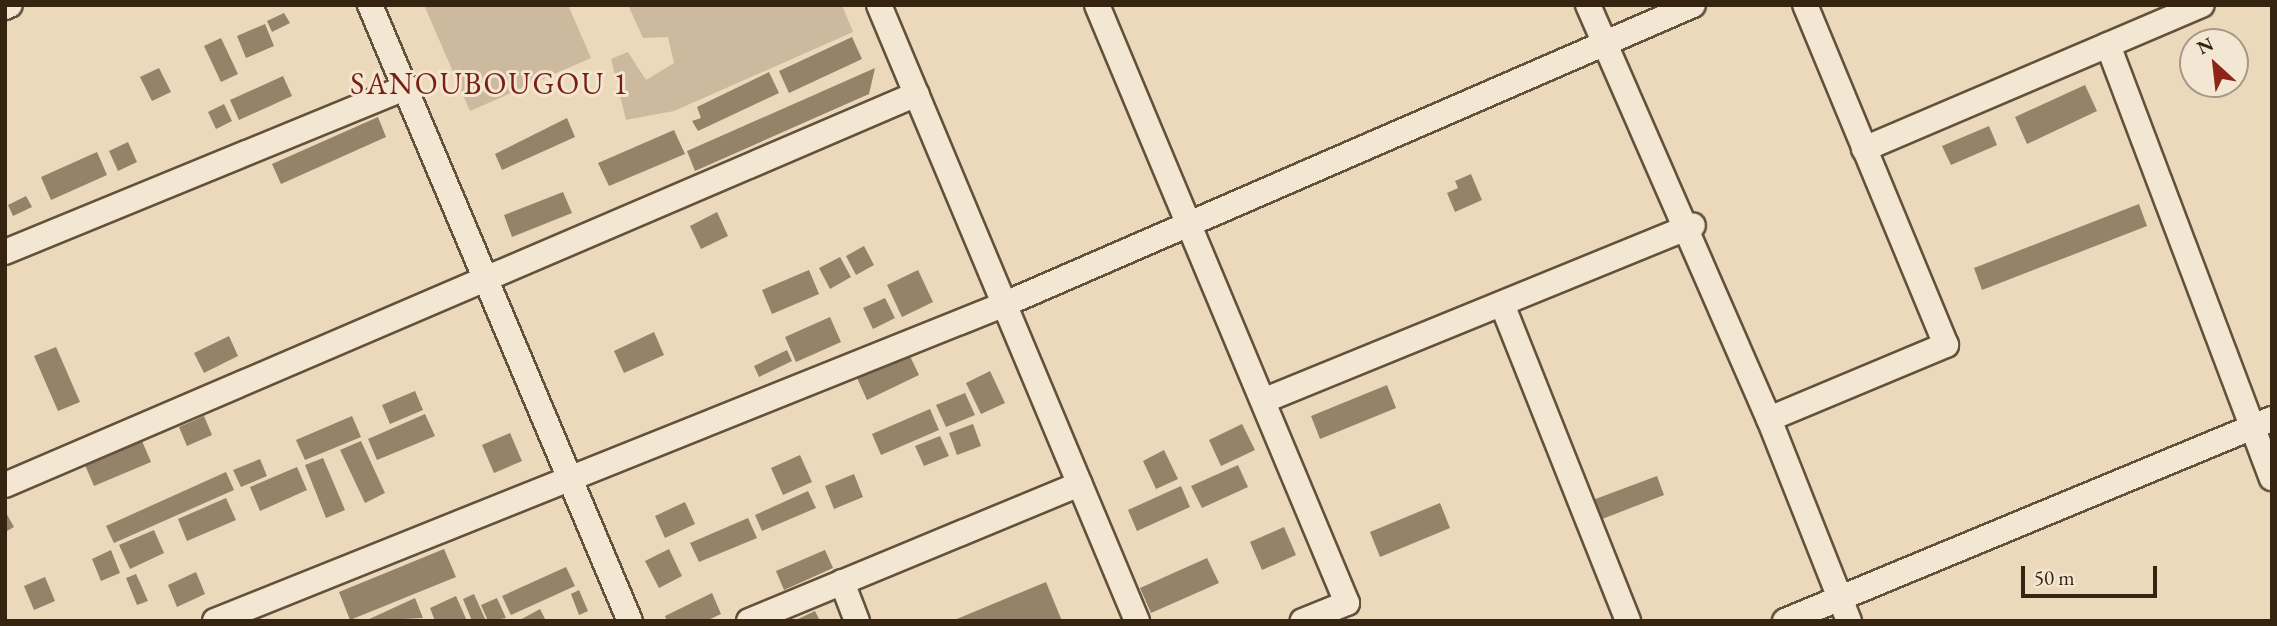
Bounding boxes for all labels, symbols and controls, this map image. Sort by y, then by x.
north arrow [2179,28,2249,98]
text: N [2193,31,2218,60]
district label: SANOUBOUGOU 1 [352,66,628,102]
scale bar [2025,552,2162,596]
text: 50 m [2034,564,2075,591]

